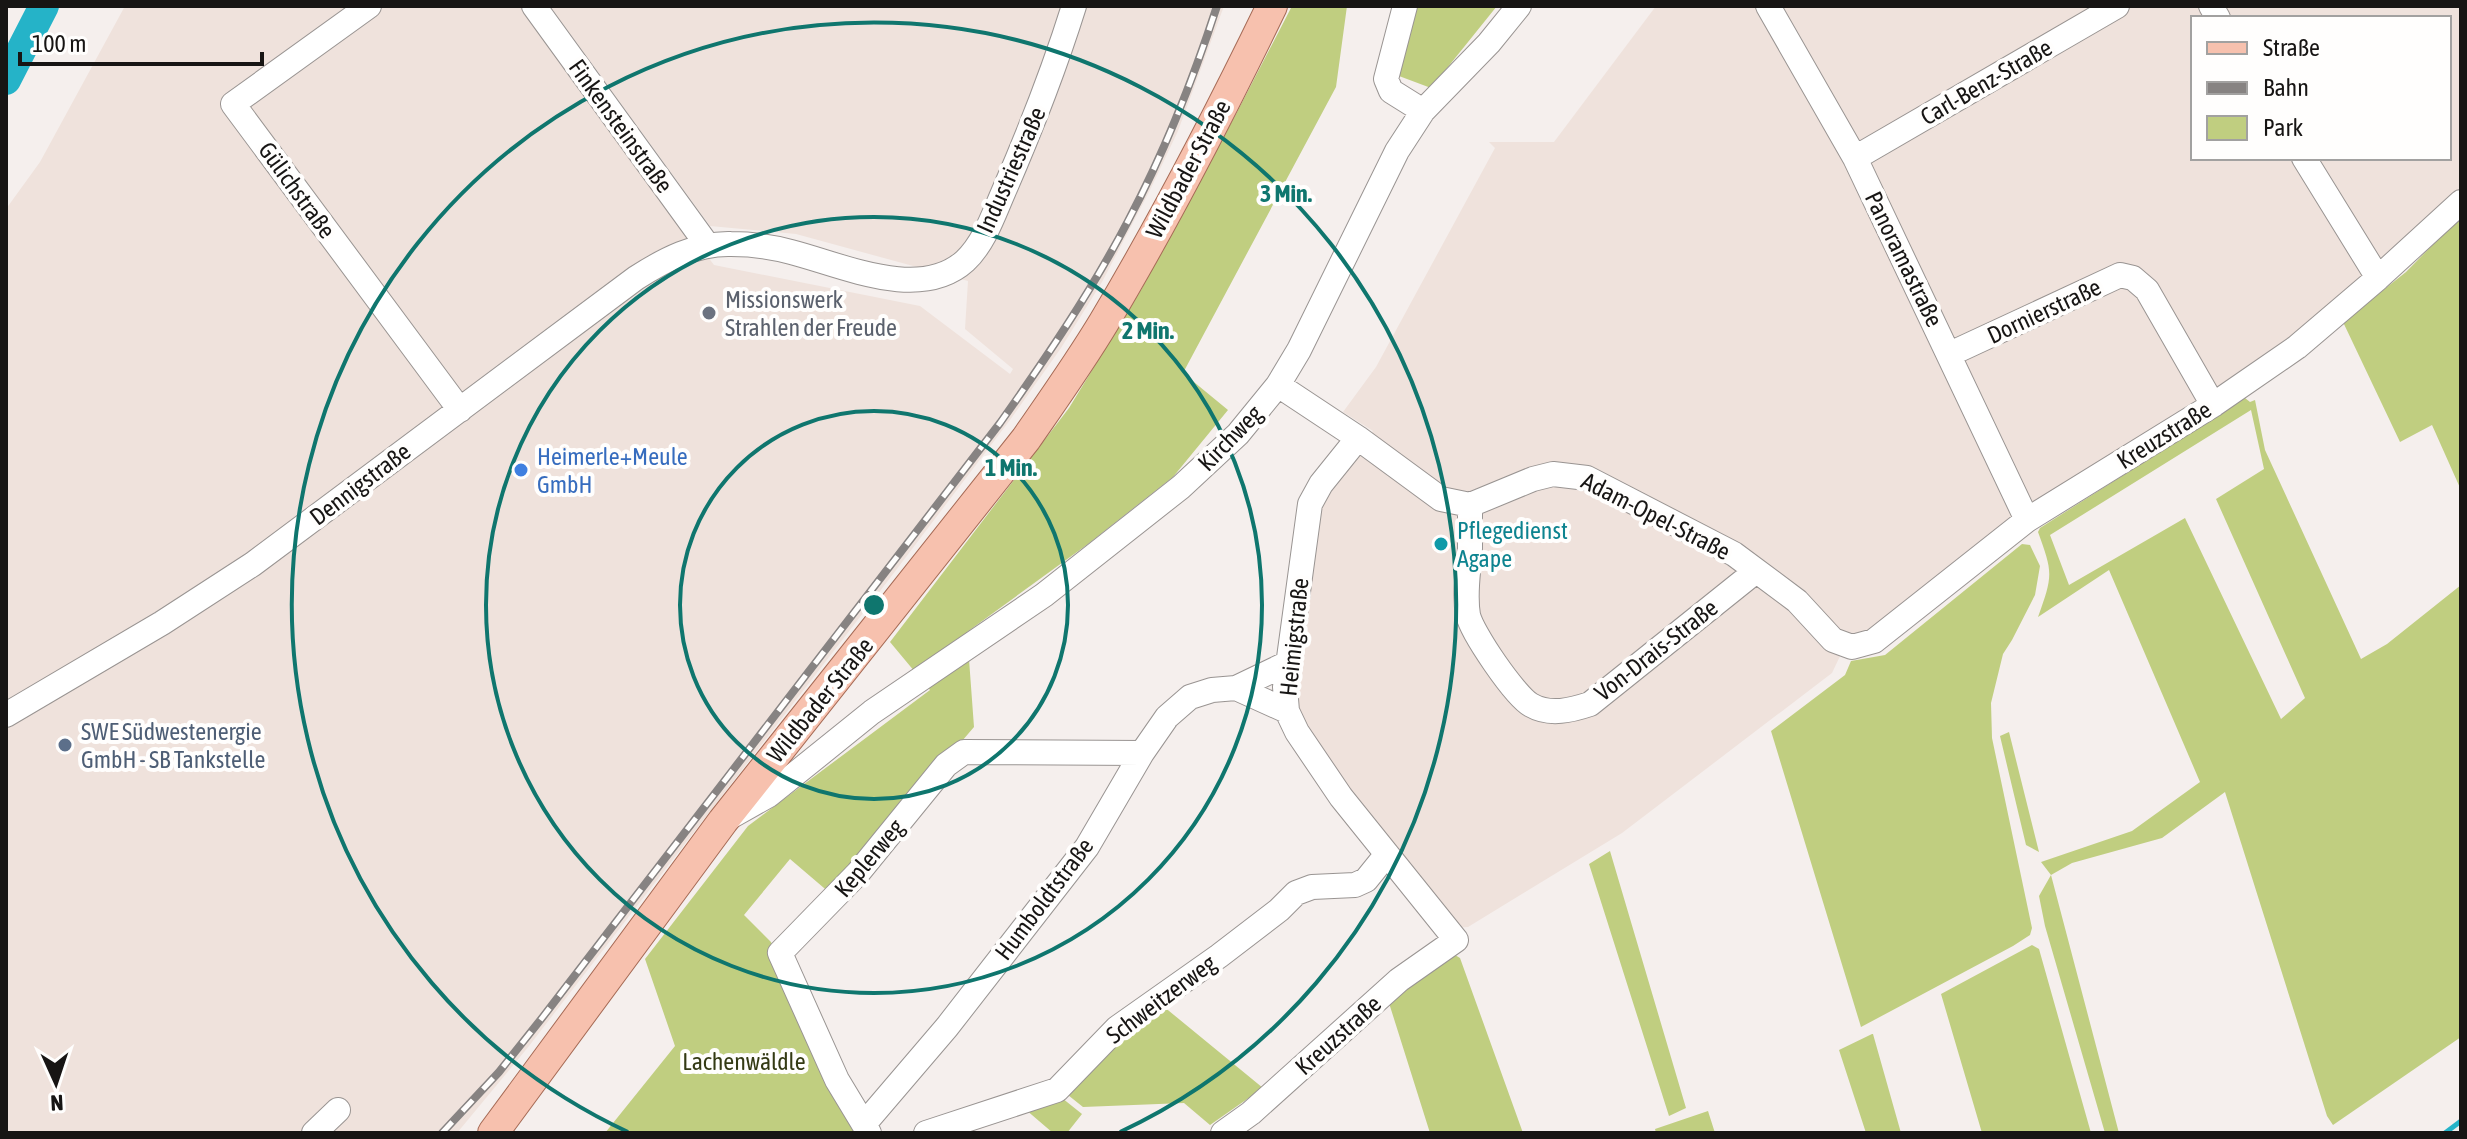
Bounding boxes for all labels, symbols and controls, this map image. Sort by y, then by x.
scale bar [20,16,262,66]
legend [2191,16,2451,160]
text: 100 m [32,30,86,57]
street label: Carl-Benz-Straße [1916,34,2056,130]
text: Straße [2263,34,2320,61]
street label: Finkensteinstraße [564,54,678,198]
text: Bahn [2263,74,2309,101]
street label: Wildbader Straße [1140,95,1236,243]
street label: Industriestraße [971,103,1051,237]
text: Park [2263,114,2304,141]
street label: Gülichstraße [253,137,341,243]
text: 3 Min. [1260,180,1312,207]
street label: Panoramastraße [1860,187,1948,331]
street label: Dornierstraße [1983,273,2105,349]
place label: Missionswerk Strahlen der Freude [725,286,897,341]
marker: Missionswerk Strahlen der Freude [700,304,718,322]
text: 2 Min. [1122,317,1174,344]
street label: Kreuzstraße [2112,396,2216,474]
street label: Kirchweg [1192,399,1268,476]
street label: Dennigstraße [304,437,416,531]
place label: Heimerle+Meule GmbH [537,443,688,498]
text: 1 Min. [985,454,1037,481]
marker: Heimerle+Meule GmbH [512,461,530,479]
street label: Adam-Opel-Straße [1577,467,1735,565]
place label: Pflegedienst Agape [1457,517,1568,572]
marker: Pflegedienst Agape [1432,535,1450,553]
street label: Heimigstraße [1274,577,1314,697]
centre of rings [860,591,888,619]
street label: Von-Drais-Straße [1589,594,1723,706]
street label: Wildbader Straße [762,632,878,768]
place label: SWE Südwestenergie GmbH - SB Tankstelle [81,718,265,773]
marker: SWE Südwestenergie GmbH - SB Tankstelle [56,736,74,754]
street label: Keplerweg [829,813,910,902]
street label: Humboldtstraße [990,833,1098,965]
street label: Schweitzerweg [1101,949,1221,1049]
street label: Kreuzstraße [1290,990,1386,1080]
north arrow [16,1043,96,1123]
park label: Lachenwäldle [682,1048,806,1075]
text: N [50,1090,64,1116]

